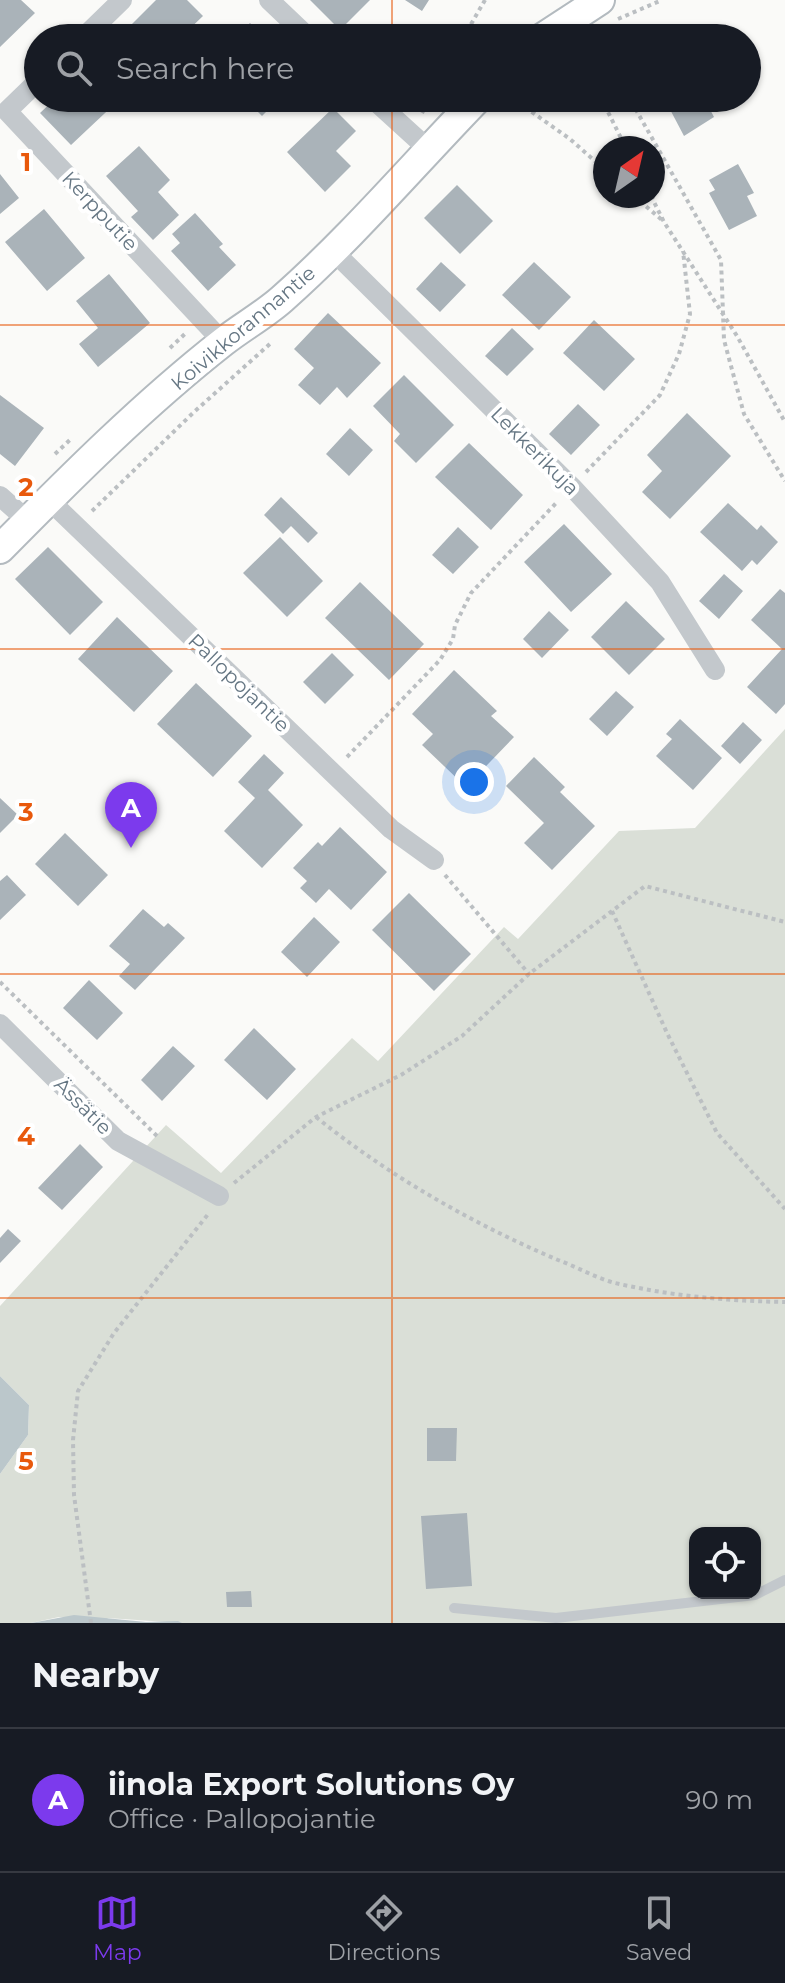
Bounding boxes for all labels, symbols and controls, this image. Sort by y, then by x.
search box [24,24,761,112]
icon: search [52,46,96,90]
text: Search here [116,50,294,87]
north arrow [593,136,665,208]
text: 1 [21,146,31,178]
street label: Kerpputie [57,166,143,256]
street label: Koivikkorannantie [166,261,320,395]
street label: Lekkerikuja [486,402,584,500]
text: 2 [18,471,34,503]
street label: Pallopojantie [183,629,295,737]
your location [454,762,494,802]
pin: A [105,782,157,848]
text: 3 [17,796,34,828]
street label: Ässätie [49,1072,117,1140]
text: 4 [17,1120,35,1152]
text: 5 [18,1445,34,1477]
map controls [689,1527,761,1599]
button: locate [689,1527,761,1599]
text: Nearby [32,1654,159,1696]
text: iinola Export Solutions Oy [108,1766,514,1803]
text: A [48,1784,68,1816]
text: 90 m [686,1784,753,1816]
text: Office · Pallopojantie [108,1803,376,1835]
tab: Map [93,1891,142,1966]
tab: Directions [328,1891,440,1966]
tab: Saved [626,1891,692,1966]

